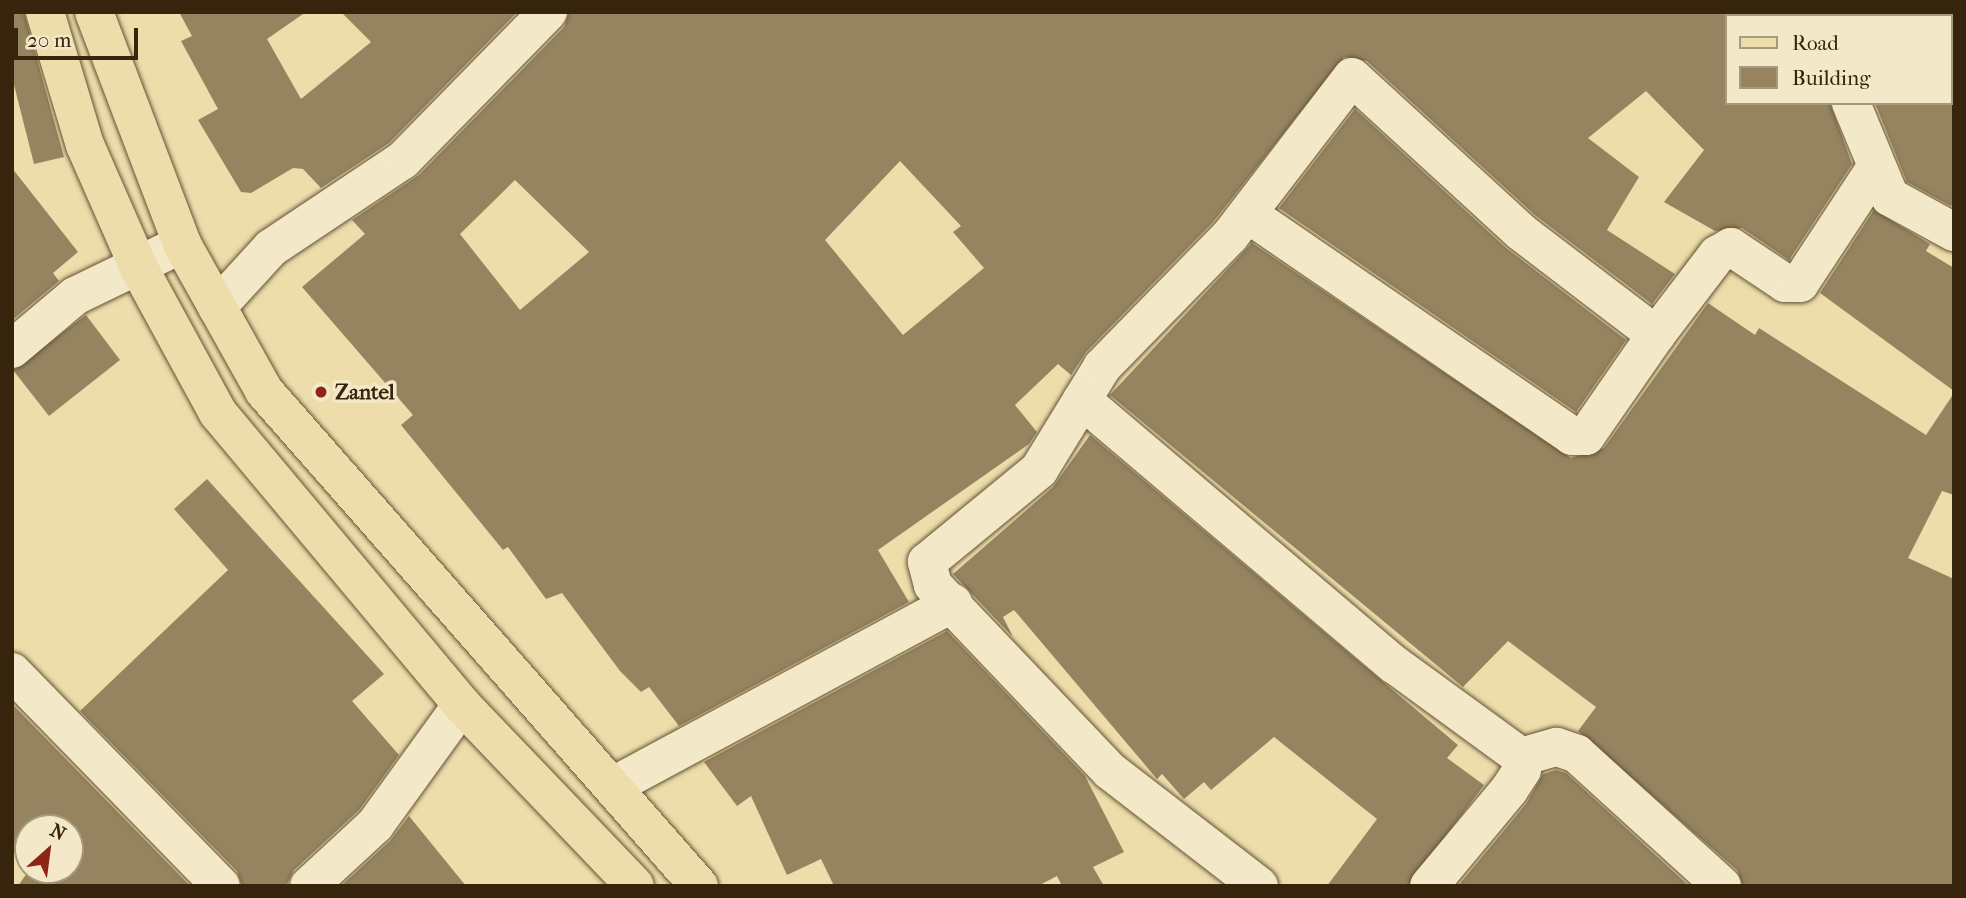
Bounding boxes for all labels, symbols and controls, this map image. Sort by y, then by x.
scale bar [18,14,142,58]
legend [1724,14,1952,105]
text: 20 m [27,28,71,52]
text: Road [1792,31,1839,55]
text: Building [1792,66,1870,90]
place label: Zantel [335,379,395,405]
marker: Zantel [313,384,329,400]
north arrow [14,814,84,884]
text: N [46,819,69,845]

